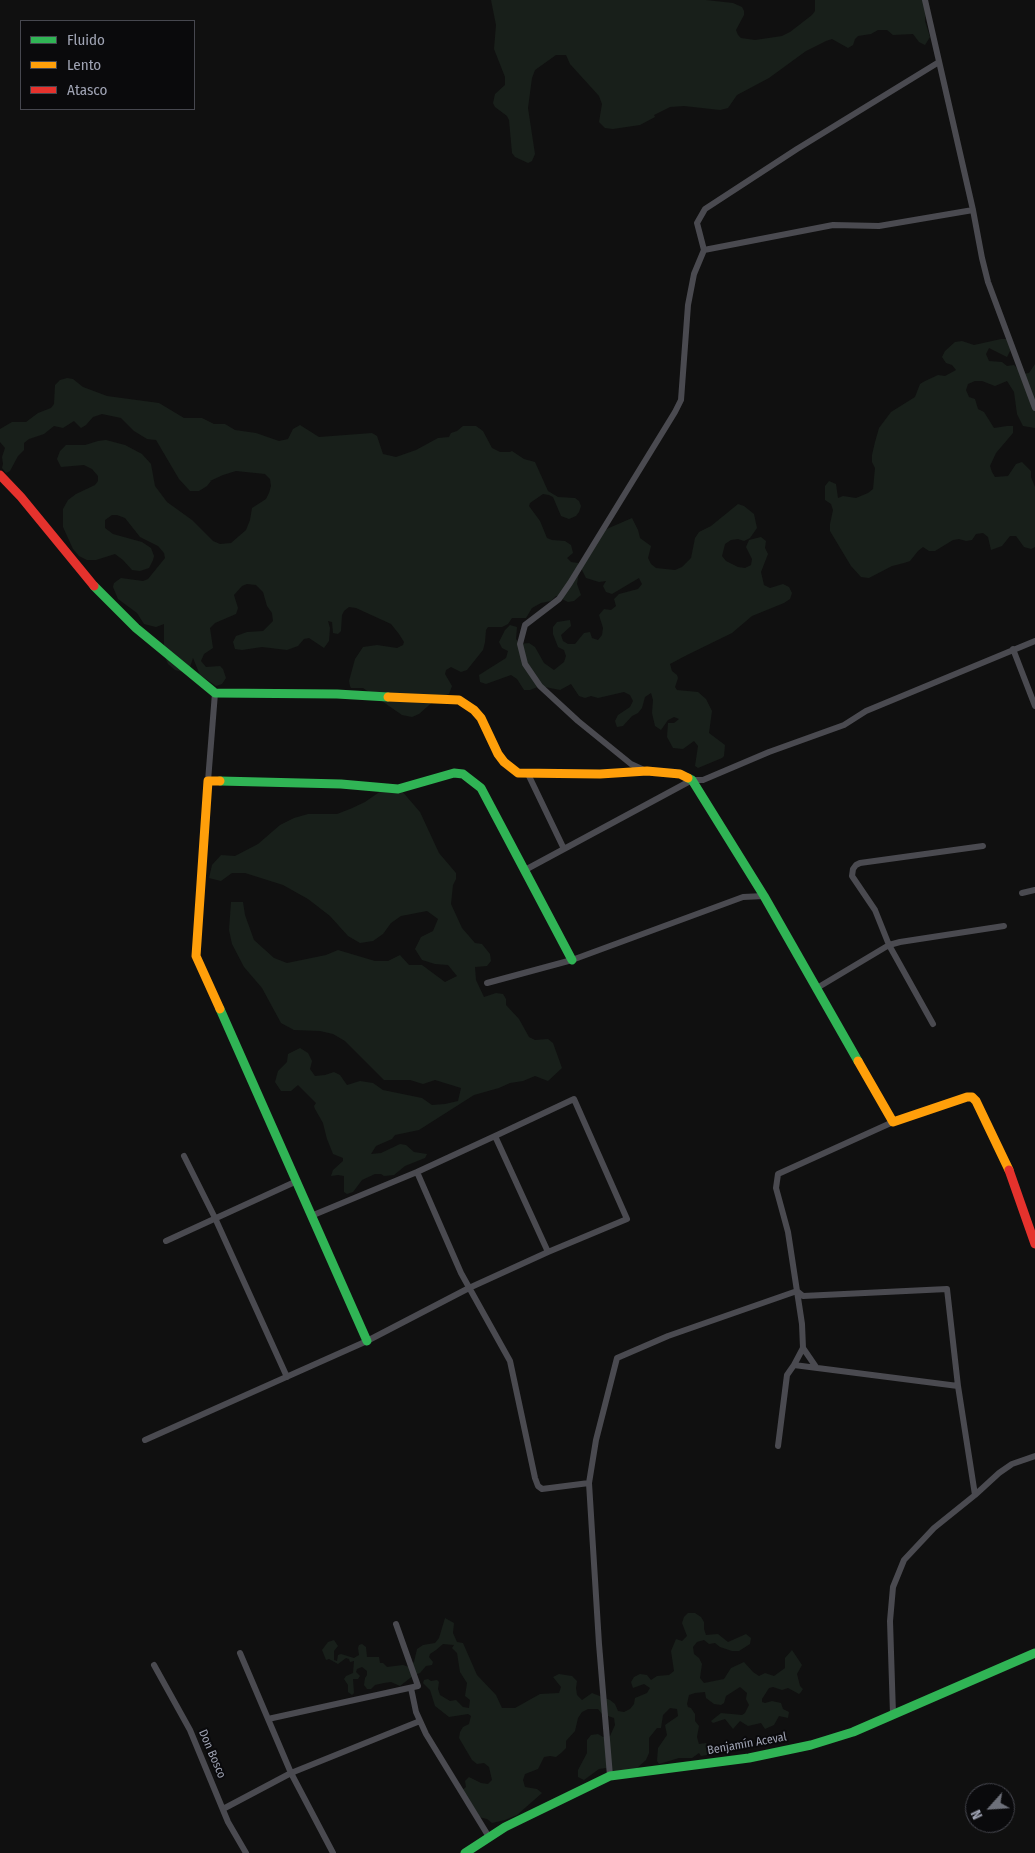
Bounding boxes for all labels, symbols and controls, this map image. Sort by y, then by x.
legend [20,20,195,110]
text: Fluido [67,31,105,49]
text: Lento [67,56,101,74]
text: Atasco [67,81,107,99]
street label: Don Bosco [195,1727,229,1781]
street label: Benjamín Aceval [706,1730,788,1758]
north arrow [965,1783,1015,1833]
text: N [967,1807,986,1822]

